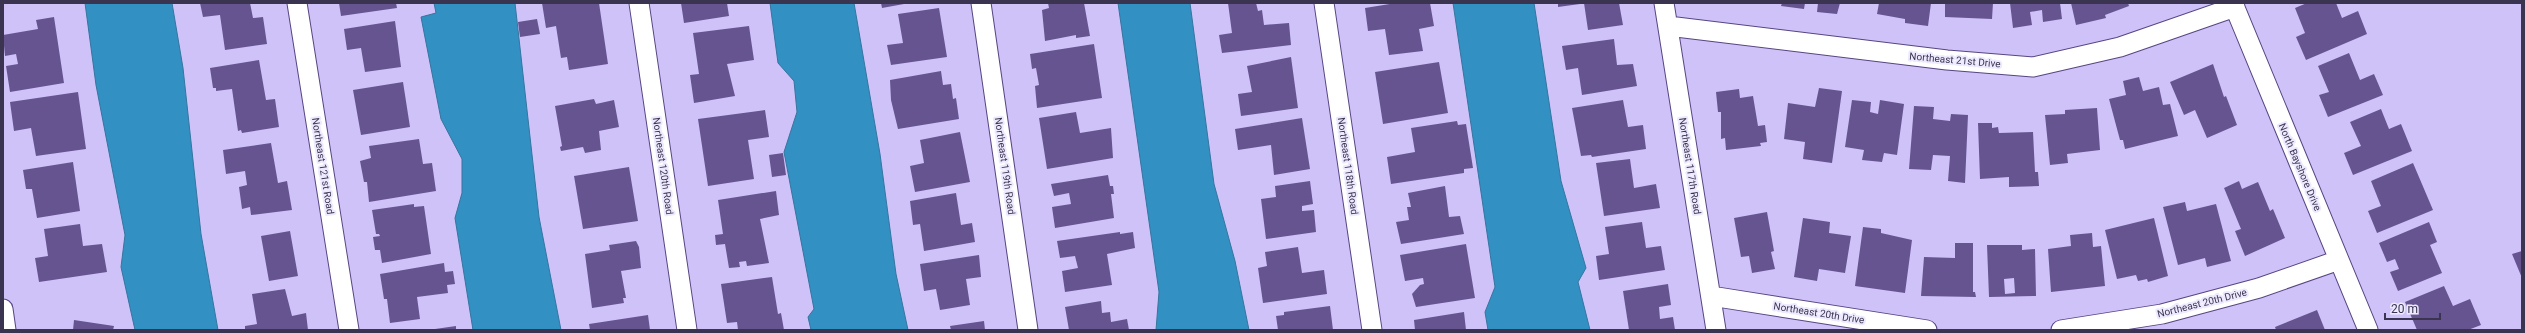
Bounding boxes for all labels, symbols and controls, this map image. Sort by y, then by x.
street label: Northeast 21st Drive [1909,51,2001,69]
street label: Northeast 121st Road [310,117,336,215]
street label: Northeast 120th Road [651,117,675,215]
street label: Northeast 119th Road [993,117,1017,215]
street label: Northeast 118th Road [1336,117,1360,215]
street label: Northeast 117th Road [1677,117,1703,215]
street label: North Bayshore Drive [2277,122,2323,212]
street label: Northeast 20th Drive [2156,287,2248,319]
scale bar [2385,295,2440,321]
street label: Northeast 20th Drive [1773,300,1865,326]
text: 20 m [2391,302,2418,316]

